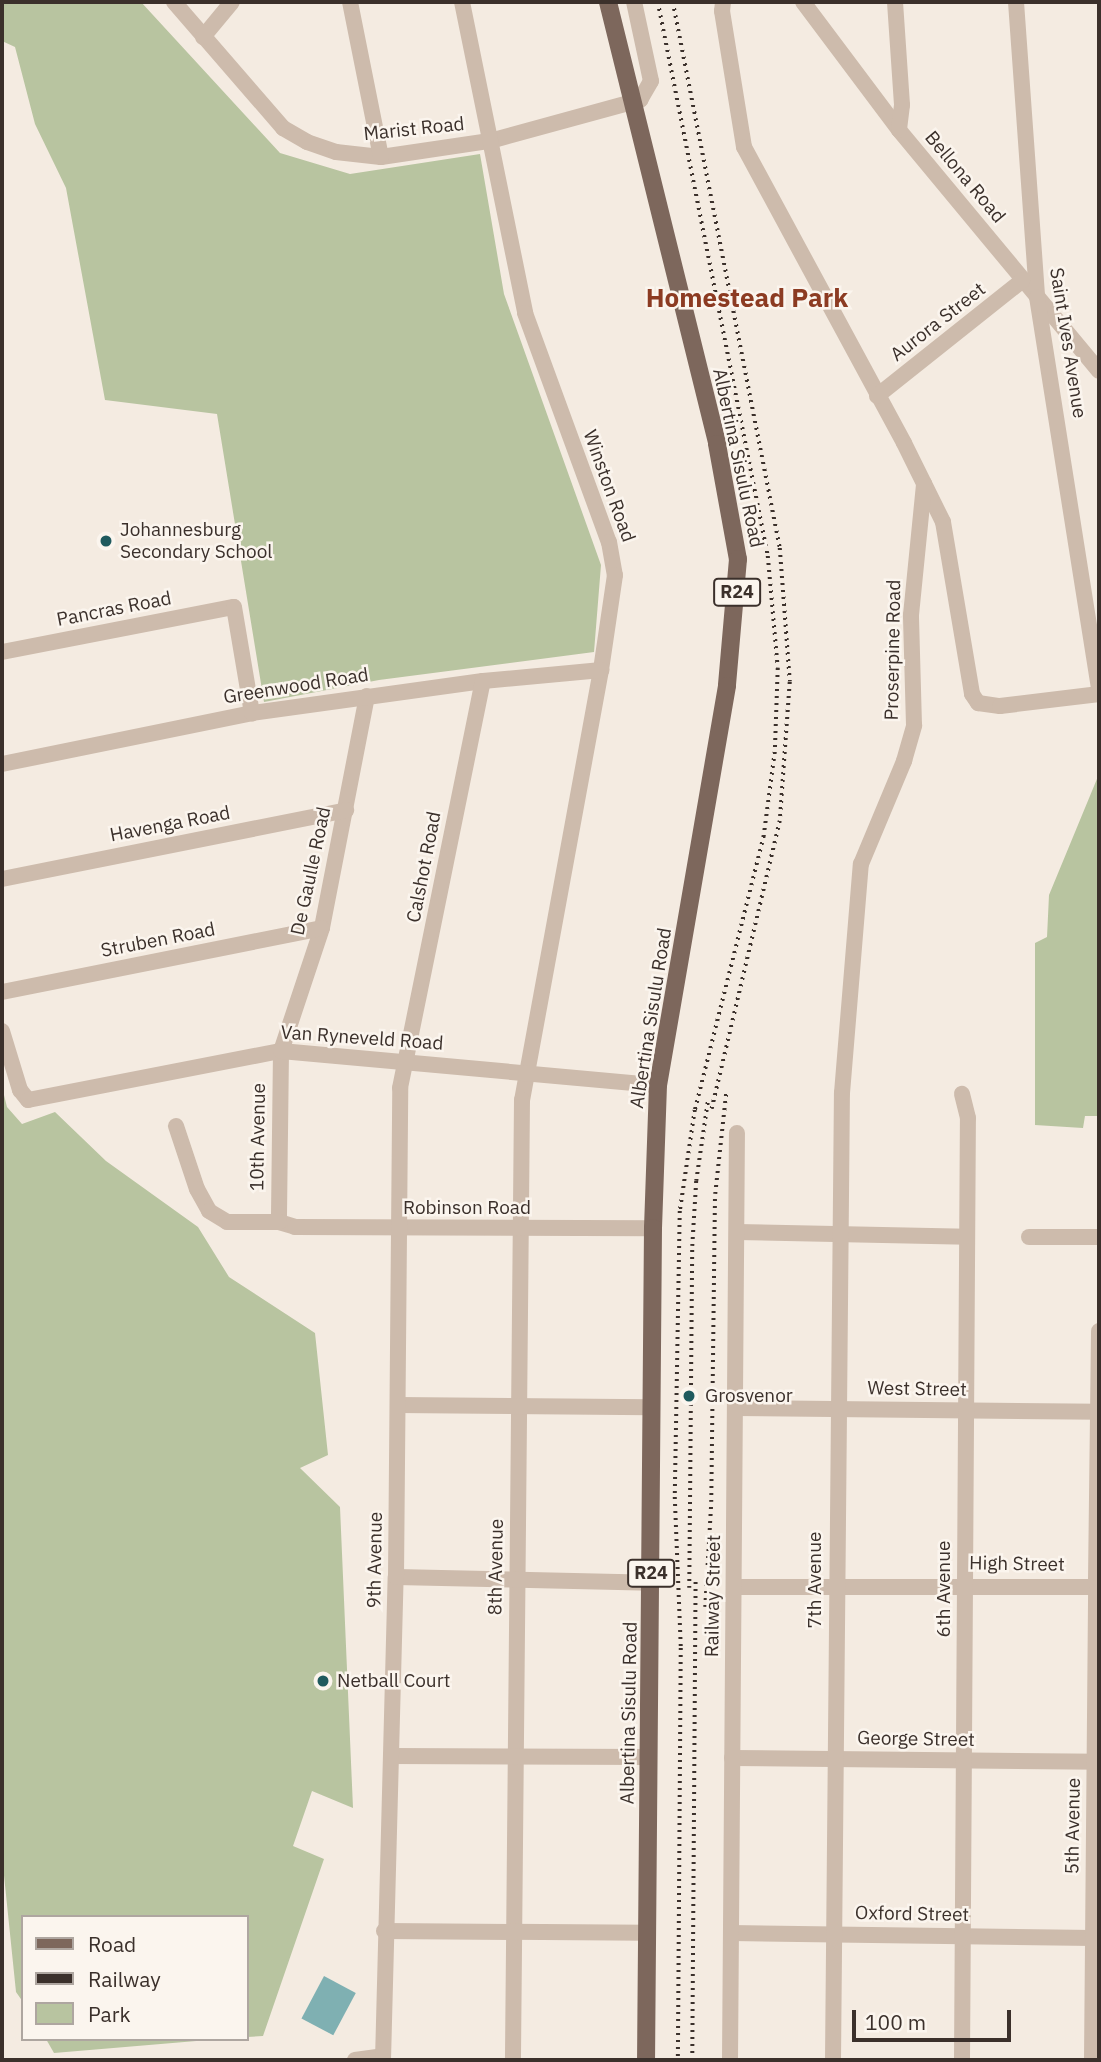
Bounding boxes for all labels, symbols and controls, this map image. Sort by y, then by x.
street label: Marist Road [362,112,466,146]
street label: Bellona Road [920,126,1010,228]
street label: Saint Ives Avenue [1045,266,1091,420]
street label: Aurora Street [886,278,990,366]
district label: Homestead Park [646,282,848,314]
street label: Albertina Sisulu Road [708,366,768,550]
street label: Winston Road [578,427,640,545]
place label: Johannesburg Secondary School [120,519,272,563]
marker: Johannesburg Secondary School [98,533,114,549]
road number: R24 [712,578,762,606]
street label: Proserpine Road [880,579,906,721]
street label: Pancras Road [55,587,173,631]
street label: Greenwood Road [222,663,370,709]
street label: Havenga Road [108,801,232,847]
street label: De Gaulle Road [286,805,336,937]
street label: Calshot Road [402,810,446,924]
street label: Struben Road [99,918,217,962]
street label: Albertina Sisulu Road [625,926,677,1110]
street label: Van Ryneveld Road [280,1021,444,1055]
street label: 10th Avenue [246,1083,270,1191]
street label: Robinson Road [403,1197,531,1219]
street label: West Street [867,1377,967,1401]
place label: Grosvenor [705,1385,793,1407]
marker: Grosvenor [679,1386,699,1406]
street label: 9th Avenue [363,1511,387,1609]
street label: 8th Avenue [484,1518,508,1616]
street label: 7th Avenue [804,1532,826,1628]
street label: Railway Street [701,1535,725,1657]
street label: 6th Avenue [933,1541,955,1637]
street label: High Street [969,1552,1065,1576]
road number: R24 [626,1558,676,1588]
street label: Albertina Sisulu Road [616,1621,642,1805]
place label: Netball Court [337,1670,450,1692]
marker: Netball Court [315,1673,331,1689]
street label: George Street [857,1727,975,1751]
street label: 5th Avenue [1061,1777,1085,1875]
street label: Oxford Street [855,1902,969,1926]
legend [21,1915,248,2041]
text: Road [88,1930,136,1958]
text: Railway [88,1965,161,1993]
scale bar [856,1996,1015,2040]
text: Park [88,2000,131,2028]
text: 100 m [865,2008,926,2036]

